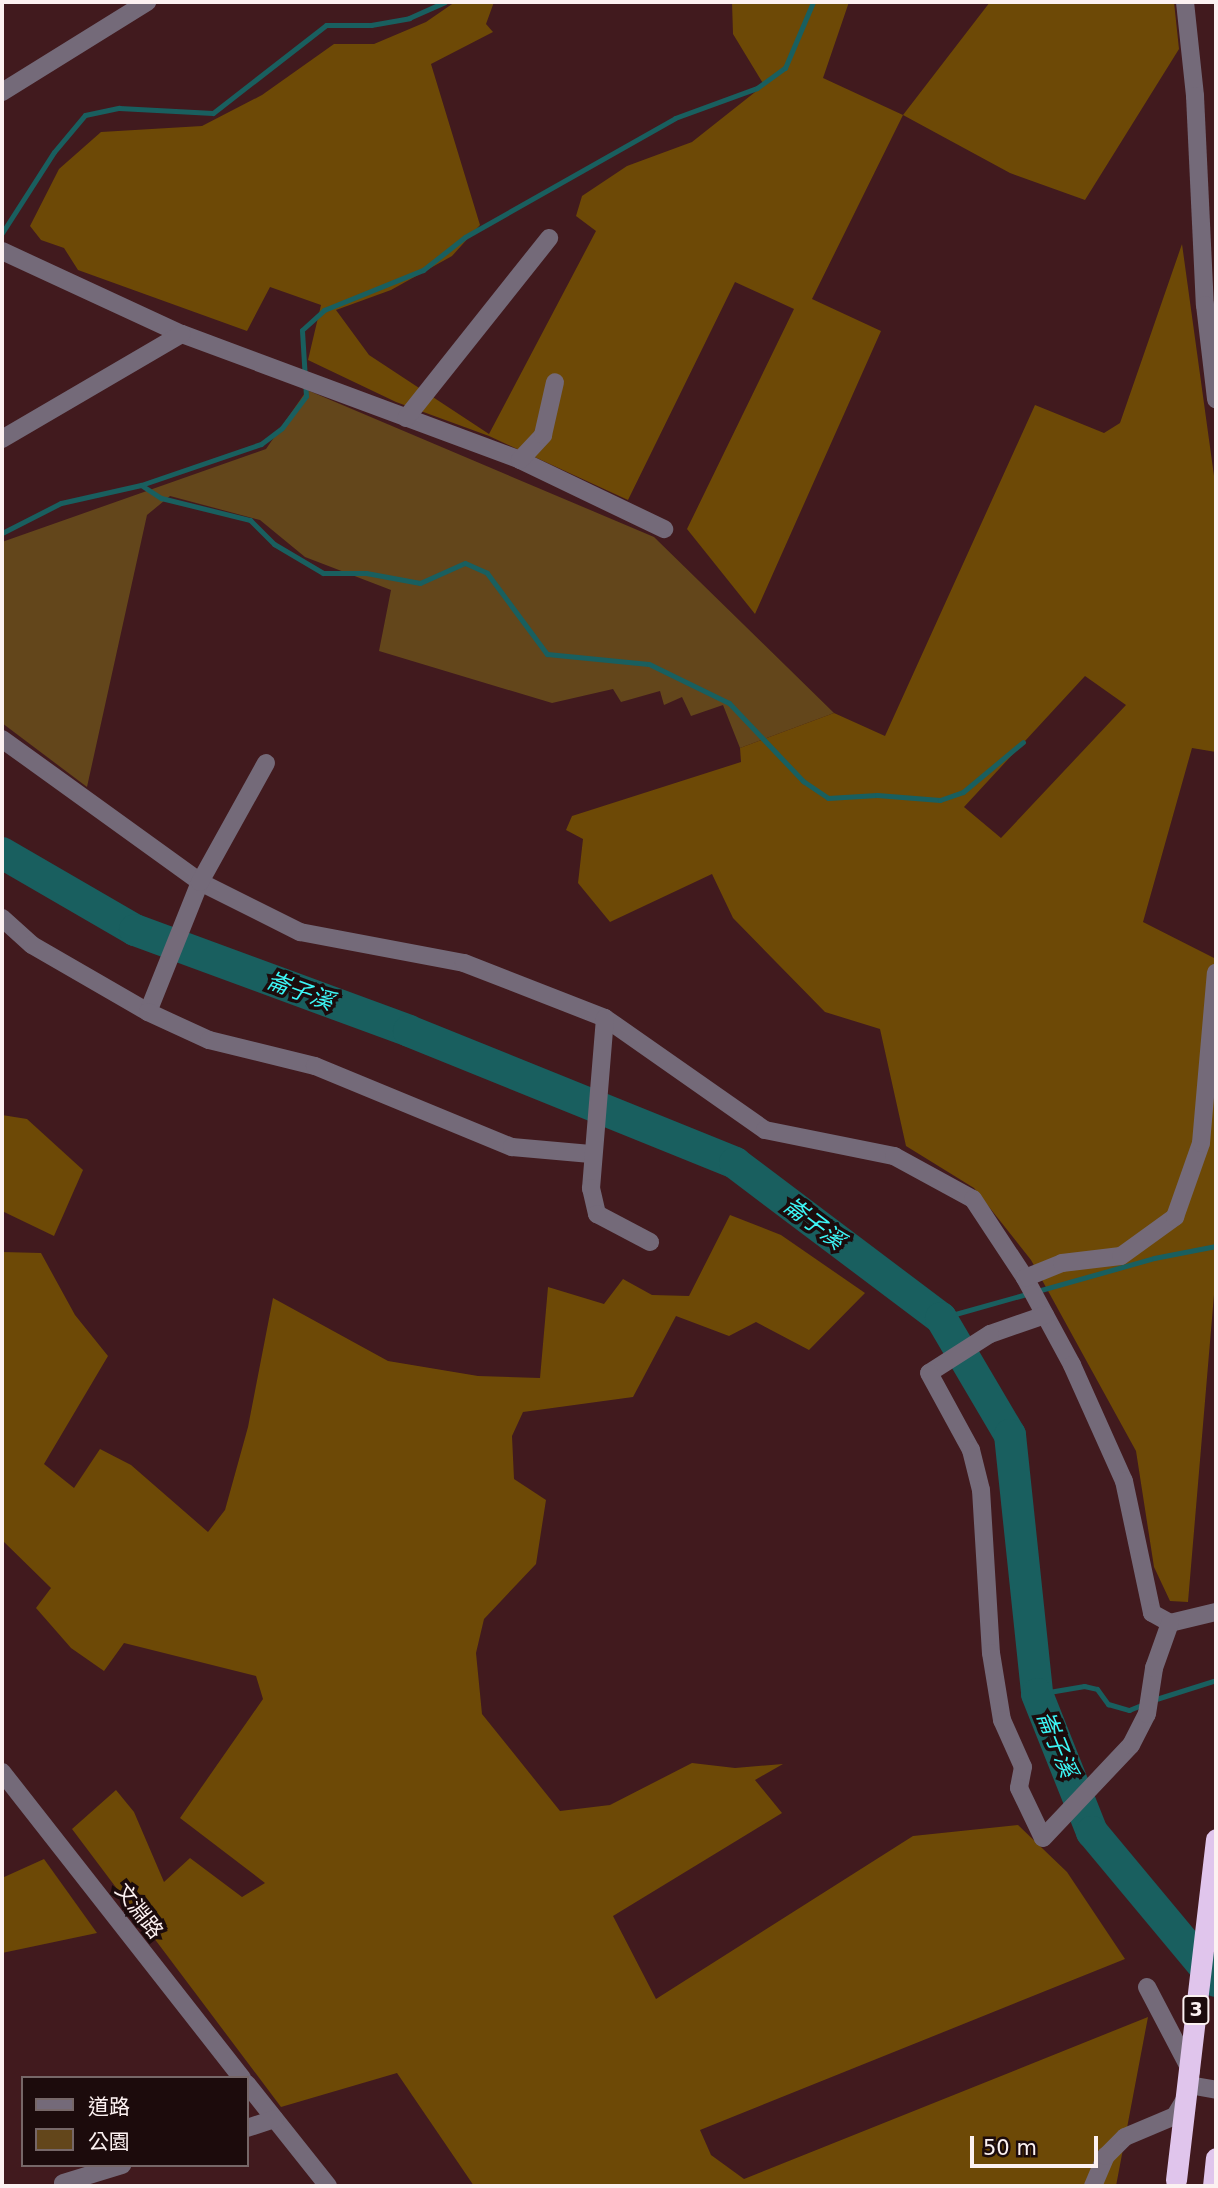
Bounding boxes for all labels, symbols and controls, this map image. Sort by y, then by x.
water label: 崙子溪 [263,966,337,1016]
water label: 崙子溪 [778,1191,850,1255]
water label: 崙子溪 [1031,1707,1083,1781]
street label: 文淵路 [110,1878,168,1944]
road number: 3 [1182,1994,1210,2026]
legend [21,2076,248,2167]
text: 道路 [88,2095,130,2119]
scale bar [973,2122,1101,2166]
text: 公園 [88,2130,130,2154]
text: 50 m [983,2136,1037,2160]

